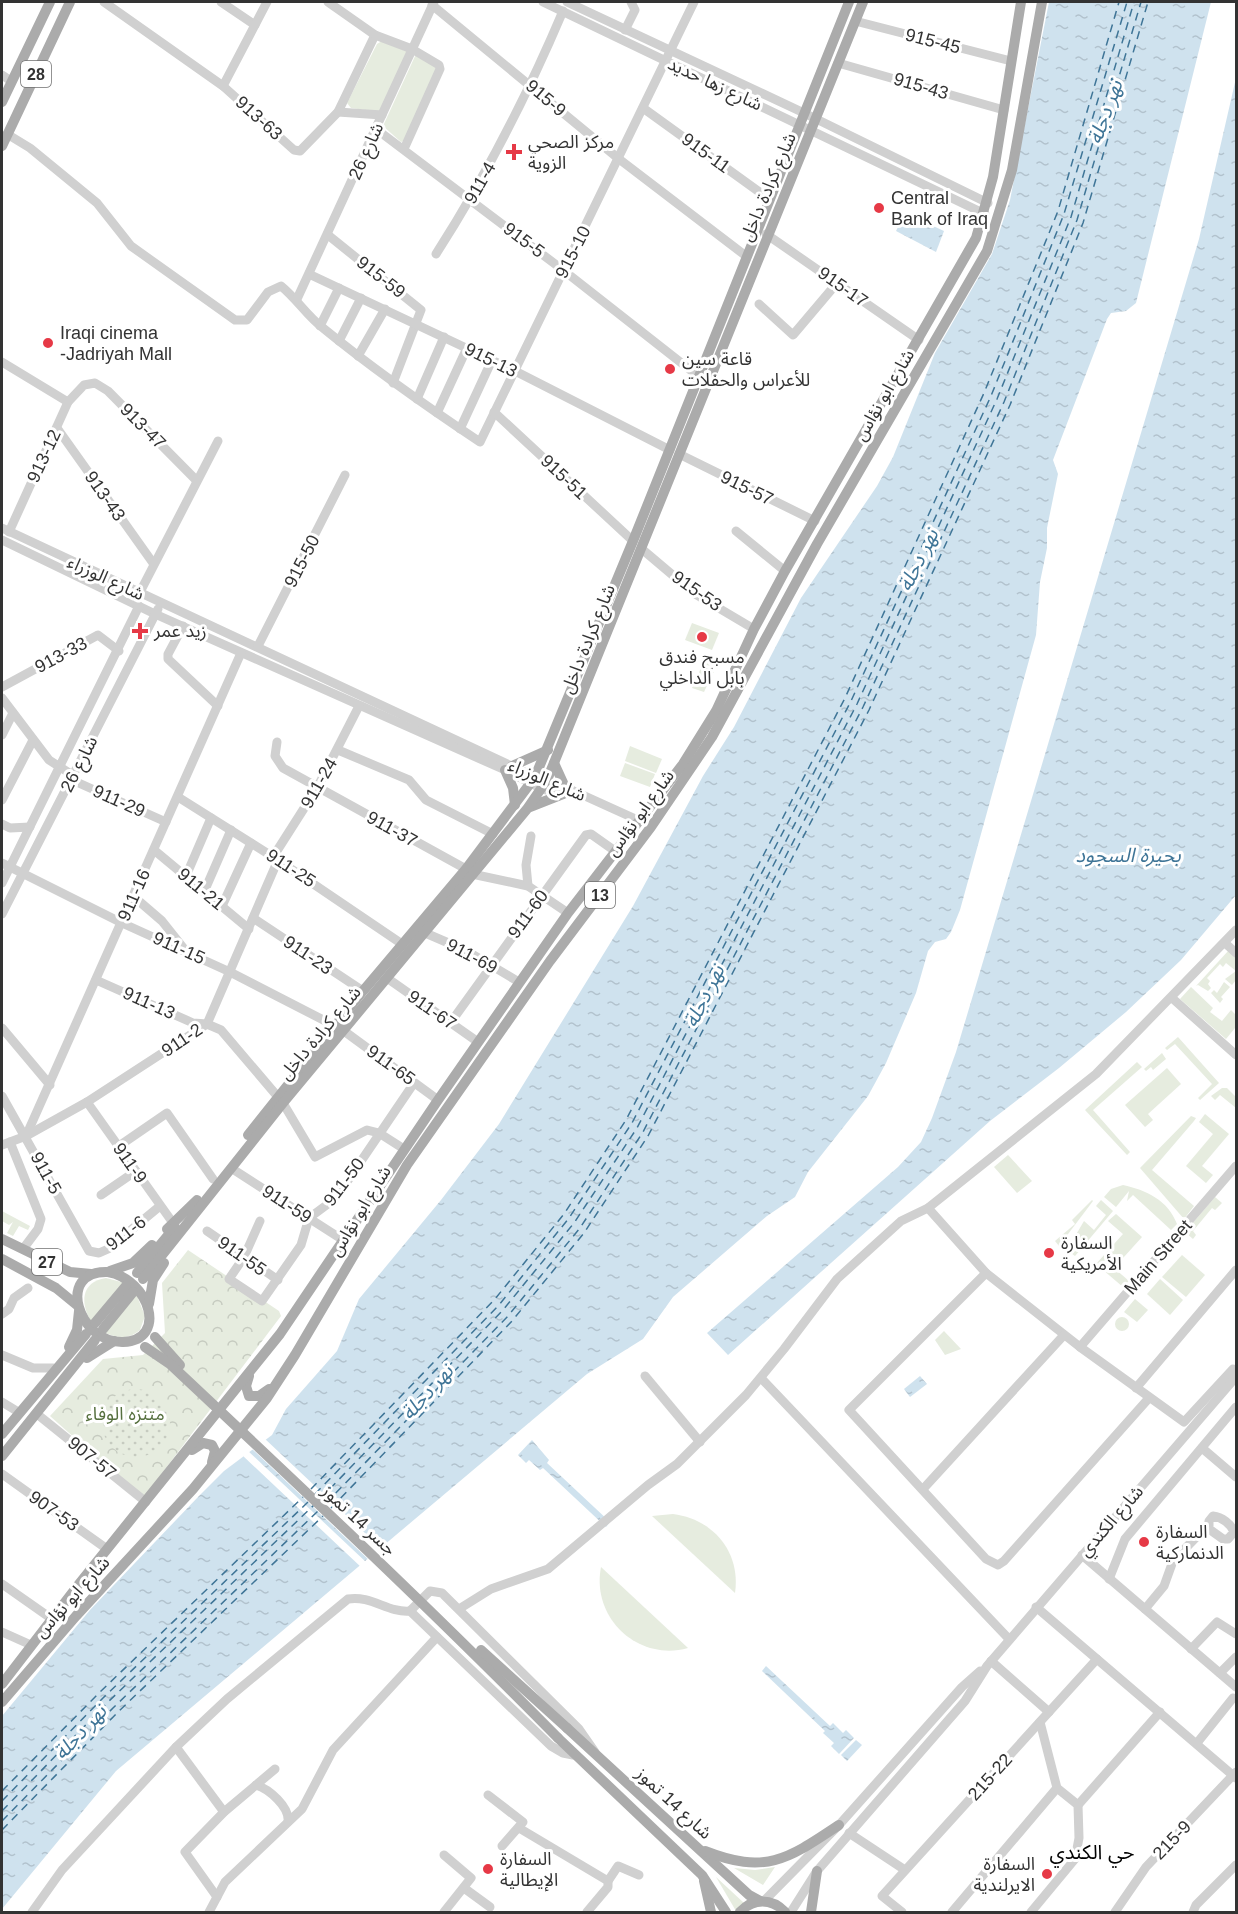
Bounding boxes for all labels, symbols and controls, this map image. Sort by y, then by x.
street label: 915-45 [903,25,963,57]
street label: شارع زها حديد [663,53,765,118]
road number: 28 [21,61,51,87]
street label: 915-43 [891,69,951,103]
street label: 915-9 [522,76,570,120]
water label: نهر دجلة [1083,76,1128,147]
street label: 913-63 [231,92,287,144]
street label: شارع 26 [345,119,391,184]
street label: 915-11 [678,129,734,177]
street label: شارع كرادة داخل [736,130,804,246]
place label: مركز الصحي الزوية [528,132,614,174]
marker: مركز الصحي الزوية [505,143,523,161]
street label: 911-4 [460,159,500,207]
place label: Central Bank of Iraq [891,188,988,229]
marker: Central Bank of Iraq [872,201,886,215]
street label: 915-5 [500,218,548,262]
street label: 915-10 [551,222,595,282]
street label: 915-59 [353,252,409,302]
street label: 915-17 [814,263,872,311]
place label: Iraqi cinema -Jadriyah Mall [60,323,172,364]
marker: Iraqi cinema -Jadriyah Mall [41,336,55,350]
street label: 915-13 [461,339,521,381]
street label: شارع ابو نؤاس [850,346,922,446]
place label: قاعة سين للأعراس والحفلات [682,349,810,391]
marker: قاعة سين للأعراس والحفلات [663,362,677,376]
street label: 913-47 [116,399,170,453]
street label: 913-12 [23,426,65,486]
street label: 915-51 [537,451,591,503]
street label: 913-43 [81,467,129,525]
street label: 915-57 [717,467,777,509]
water label: نهر دجلة [894,524,944,595]
street label: 915-50 [280,531,324,591]
street label: شارع الوزراء [63,552,147,608]
street label: 915-53 [668,567,726,615]
street label: شارع كرادة داخل [557,581,623,698]
place label: زيد عمر [153,621,207,642]
marker: زيد عمر [131,622,149,640]
marker: مسبح فندق بابل الداخلي [695,630,709,644]
street label: 913-33 [32,633,90,677]
place label: مسبح فندق بابل الداخلي [659,647,745,691]
street label: شارع 26 [56,733,105,797]
street label: 911-24 [297,754,341,812]
street label: شارع الوزراء [504,755,589,809]
street label: شارع ابو نؤاس [602,766,681,863]
street label: 911-29 [90,781,148,821]
street label: 911-37 [363,807,421,851]
water label: بحيرة السجود [1075,844,1181,867]
street label: 911-25 [263,845,319,891]
street label: 911-21 [174,864,228,914]
street label: 911-16 [114,866,154,924]
road number: 13 [585,882,615,908]
street label: 911-60 [504,886,552,942]
street label: 911-15 [150,928,208,968]
street label: 911-23 [280,931,336,979]
street label: 911-69 [443,934,501,978]
water label: نهر دجلة [680,960,730,1031]
street label: شارع كرادة داخل [275,982,368,1086]
street label: 911-13 [120,983,178,1023]
street label: 911-67 [404,986,460,1034]
street label: 911-2 [158,1019,206,1061]
street label: 911-65 [363,1041,419,1089]
street label: 911-9 [109,1139,151,1187]
street label: 911-5 [26,1149,66,1197]
street label: 911-50 [320,1154,368,1210]
street label: شارع ابو نؤاس [325,1162,398,1262]
street label: 911-59 [259,1181,315,1227]
street label: 911-6 [102,1211,150,1255]
street label: Main Street [1120,1216,1196,1298]
street label: 911-55 [214,1232,270,1280]
place label: السفارة الأمريكية [1061,1233,1122,1275]
marker: السفارة الأمريكية [1042,1246,1056,1260]
road number: 27 [32,1249,62,1275]
water label: نهر دجلة [397,1359,459,1425]
park label: متنزه الوفاء [85,1404,165,1425]
street label: 907-57 [64,1433,120,1483]
street label: جسر 14 تموز [316,1480,400,1560]
street label: شارع الكندي [1075,1481,1150,1563]
street label: 907-53 [25,1487,83,1535]
place label: السفارة الدنماركية [1156,1522,1224,1564]
marker: السفارة الدنماركية [1137,1535,1151,1549]
street label: شارع ابو نؤاس [30,1552,117,1644]
water label: نهر دجلة [49,1699,112,1764]
street label: 215-22 [964,1749,1016,1805]
street label: شارع 14 تموز [629,1762,716,1846]
street label: 215-9 [1149,1816,1195,1864]
district label: حي الكندي [1050,1841,1134,1868]
place label: السفارة الإيطالية [500,1849,558,1892]
place label: السفارة الايرلندية [974,1854,1035,1896]
marker: السفارة الإيطالية [481,1862,495,1876]
marker: السفارة الايرلندية [1040,1867,1054,1881]

